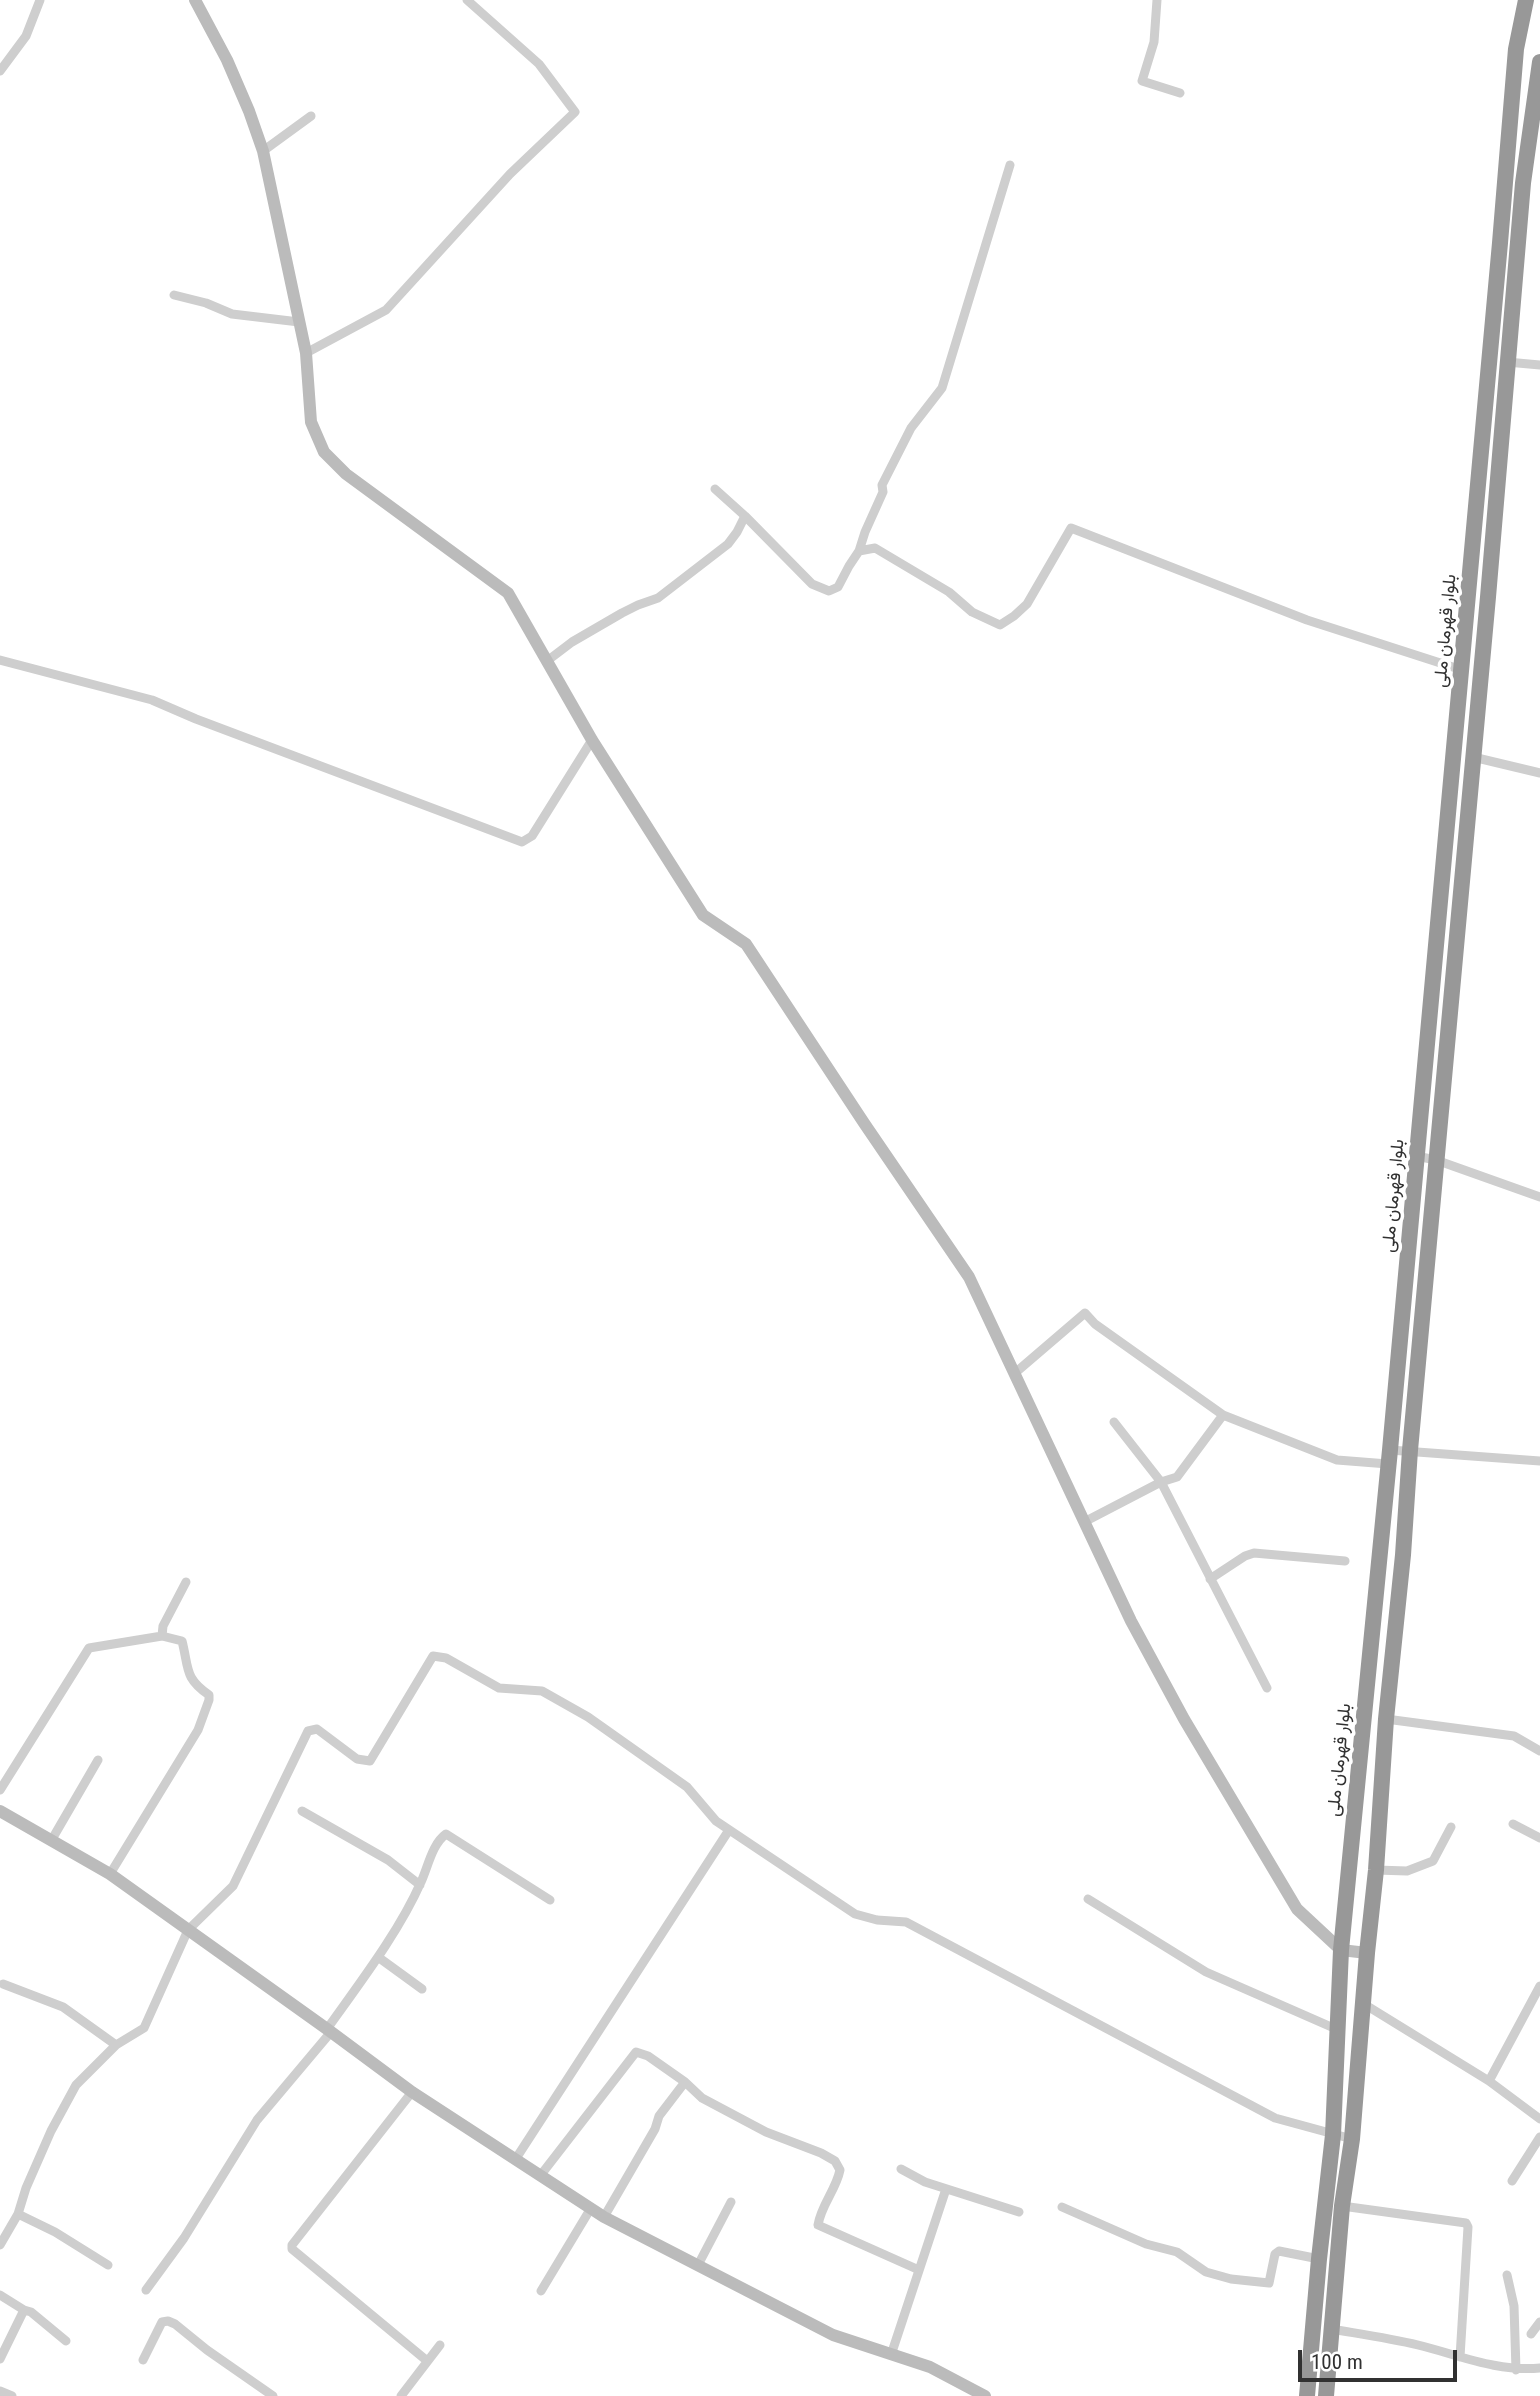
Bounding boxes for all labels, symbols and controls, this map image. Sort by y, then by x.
street label: بلوار قهرمان ملی [1430,573,1462,689]
street label: بلوار قهرمان ملی [1378,1138,1410,1254]
street label: بلوار قهرمان ملی [1323,1702,1357,1818]
scale bar [1302,2336,1461,2380]
text: 100 m [1311,2350,1363,2374]

